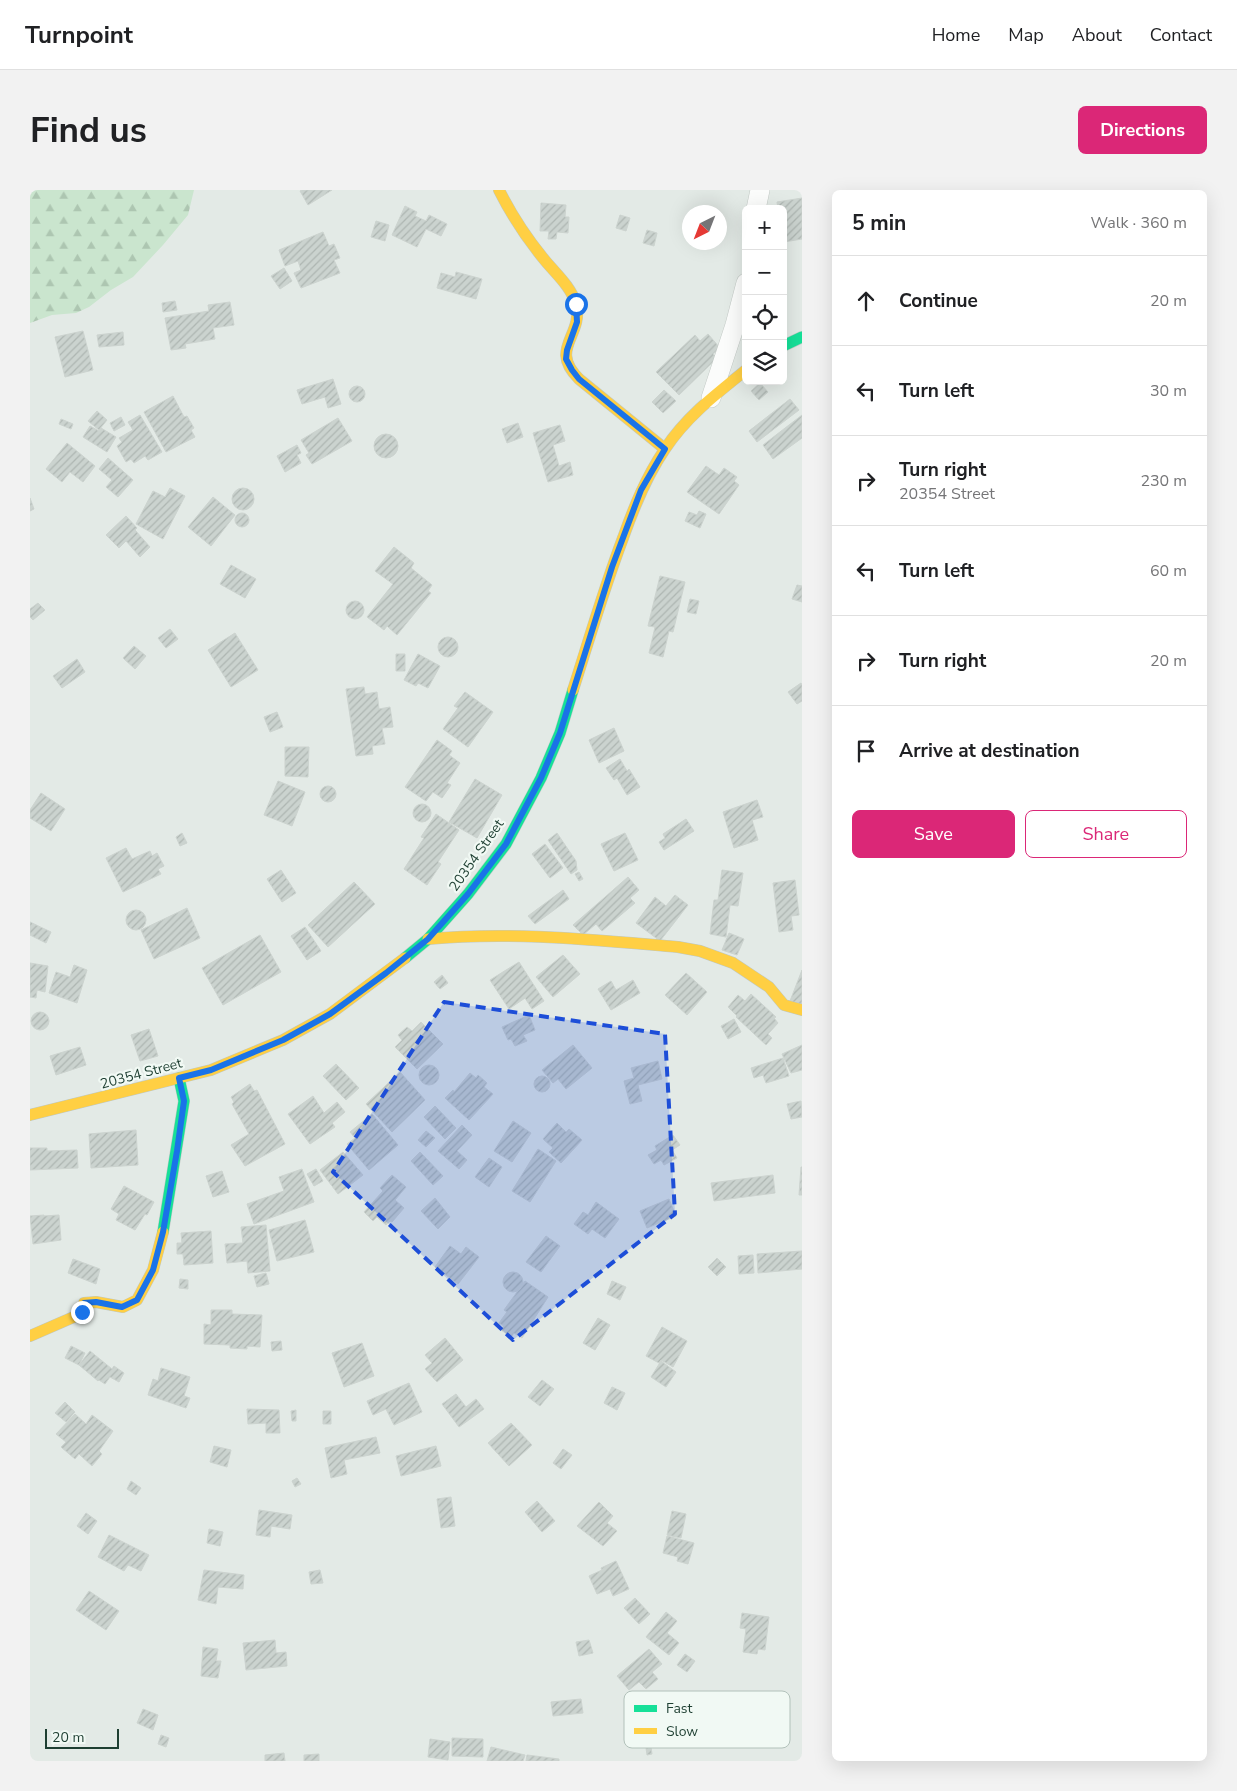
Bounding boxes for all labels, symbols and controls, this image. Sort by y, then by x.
text: Turnpoint [25,19,133,51]
text: Home [932,23,980,47]
text: Map [1008,23,1044,47]
text: About [1072,23,1122,47]
text: Contact [1150,23,1212,47]
button: Directions [1078,106,1207,154]
text: Find us [30,107,147,154]
north arrow [682,205,727,250]
map controls [742,205,787,385]
button: + [742,205,787,250]
text: 5 min [852,209,906,237]
text: Walk · 360 m [1091,212,1187,234]
button: − [742,250,787,295]
icon: ahead [852,287,880,315]
text: Continue [899,288,978,314]
text: 20 m [1150,290,1187,312]
route start [565,293,588,316]
button: locate [742,295,787,340]
button: layers [742,340,787,385]
icon: left [852,377,880,405]
text: Turn left [899,378,974,404]
text: 30 m [1150,380,1187,402]
text: Turn right [899,457,986,483]
icon: right [852,467,880,495]
text: 230 m [1140,470,1187,492]
text: 20354 Street [899,483,995,505]
icon: left [852,557,880,585]
text: Turn left [899,558,974,584]
text: 60 m [1150,560,1187,582]
icon: right [852,647,880,675]
text: Turn right [899,648,986,674]
text: 20 m [1150,650,1187,672]
icon: arrive [852,737,880,765]
text: Arrive at destination [899,738,1080,764]
button: Save [852,810,1015,858]
button: Share [1025,810,1187,858]
street label: 20354 Street [445,815,508,895]
street label: 20354 Street [98,1053,184,1094]
route end [71,1301,94,1324]
legend [624,1691,790,1748]
text: Fast [666,1699,692,1718]
text: Slow [666,1722,698,1741]
scale bar [45,1726,119,1749]
text: 20 m [52,1728,84,1747]

